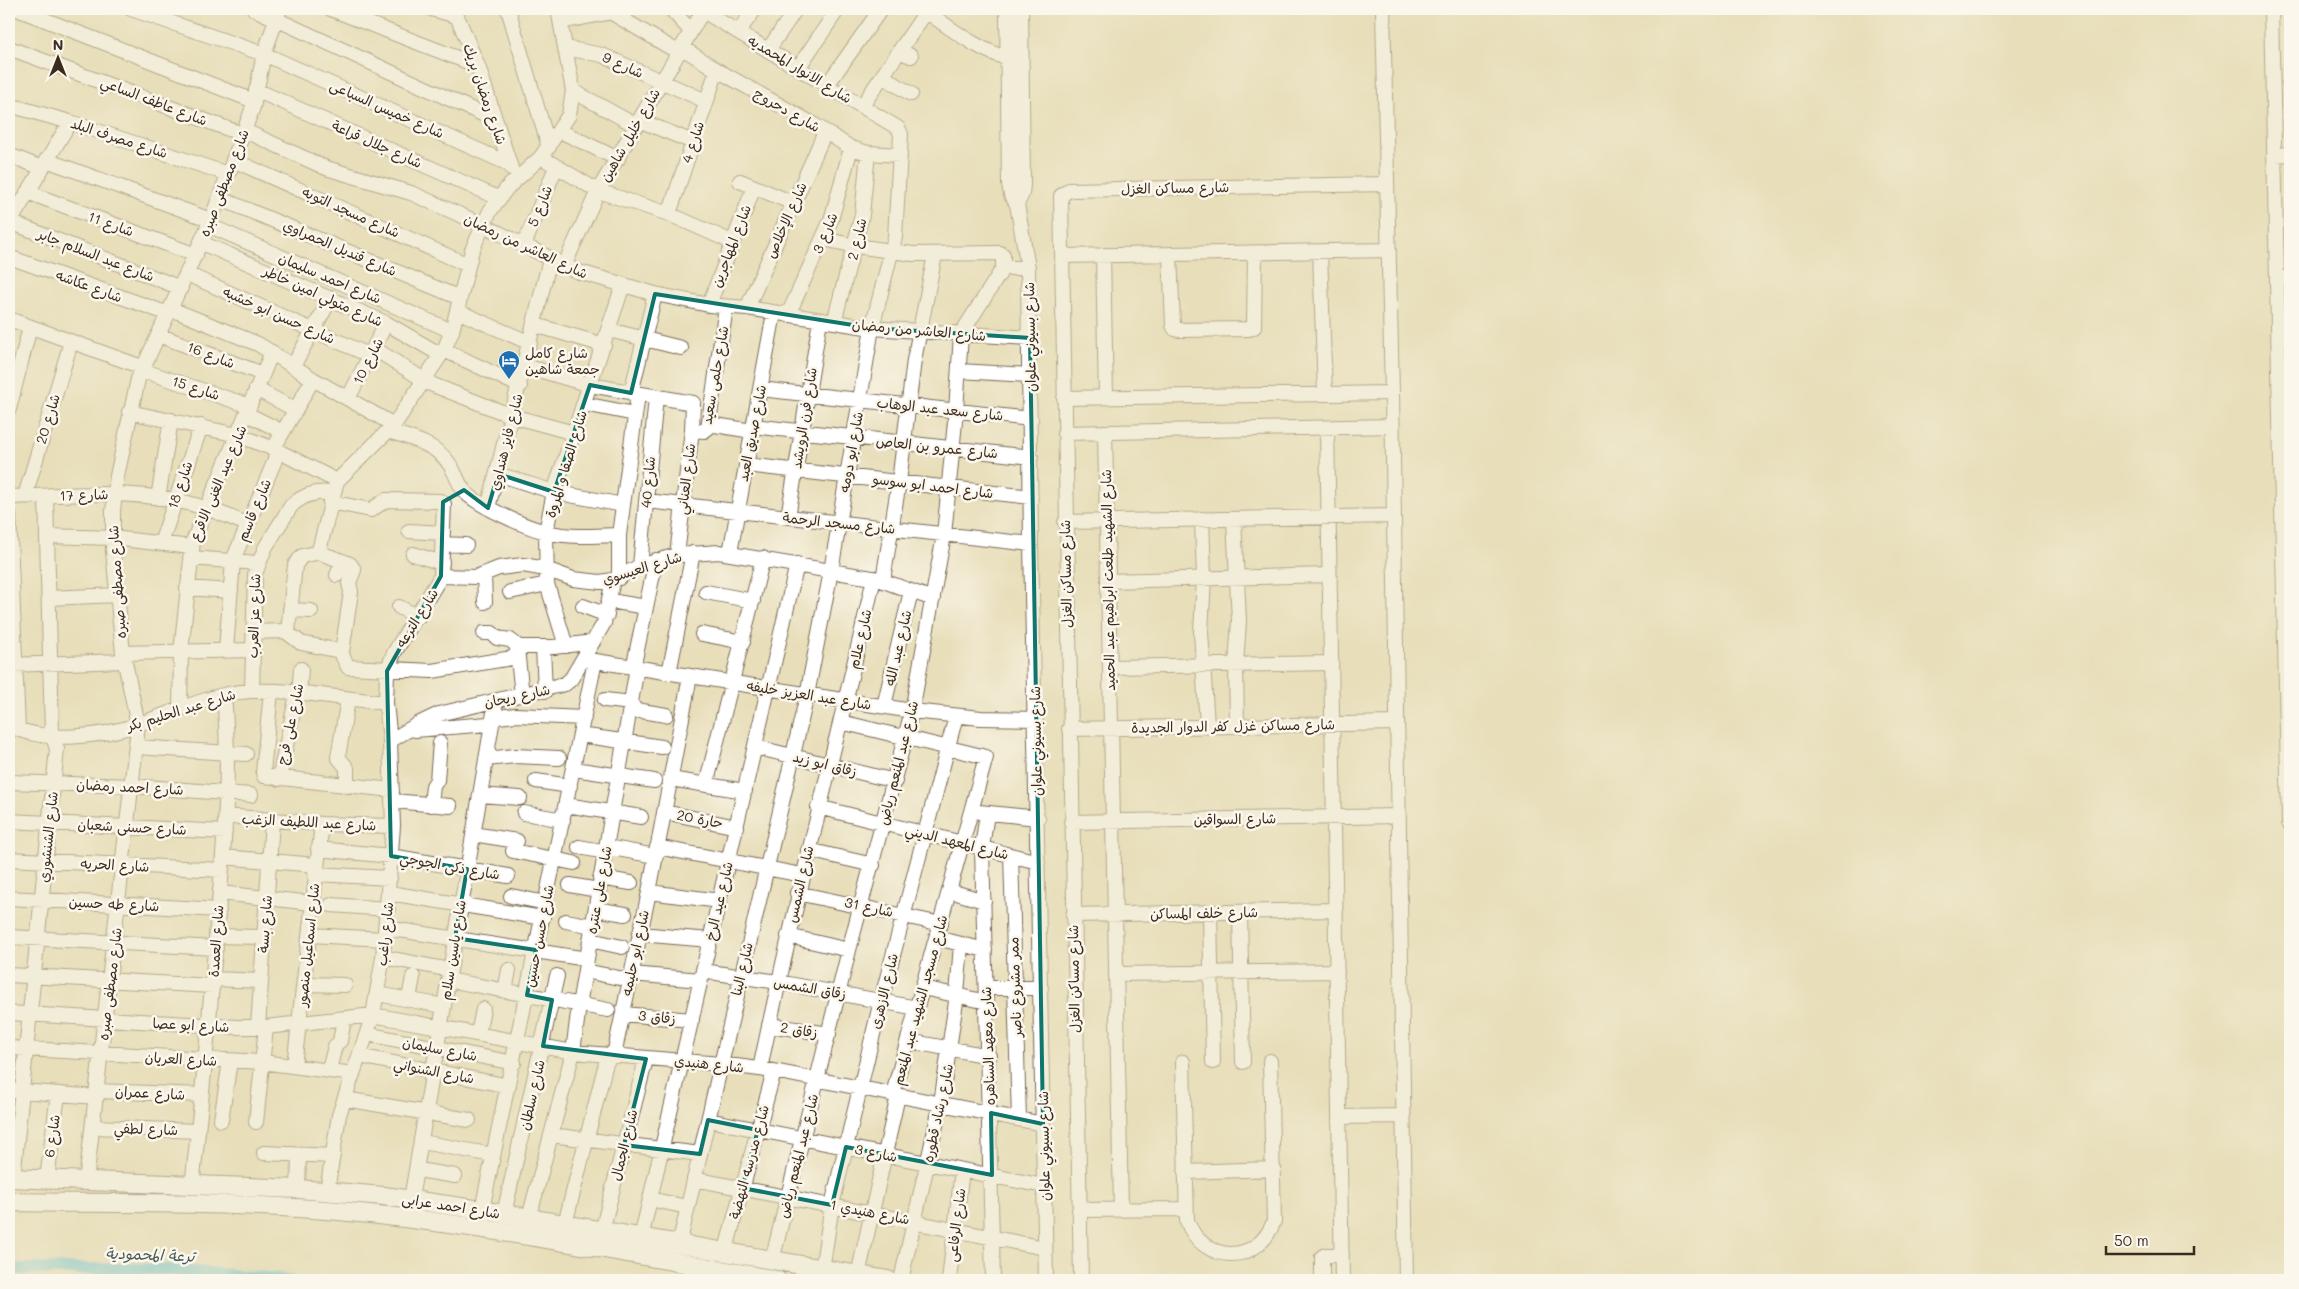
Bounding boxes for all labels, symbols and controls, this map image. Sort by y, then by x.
street label: شارع الانوار المحمديه [744,30,856,108]
north arrow [32,32,82,82]
text: N [53,35,63,54]
street label: شارع رمضان بريك [458,41,512,147]
street label: شارع 9 [599,47,647,83]
street label: شارع عاطف الساعي [97,71,210,133]
street label: شارع خميس السباعى [327,75,447,143]
street label: شارع دحروج [750,83,824,137]
street label: شارع خليل شاهين [595,85,665,185]
street label: شارع مصرف البلد [68,113,170,163]
street label: شارع جلال قراعة [329,115,425,173]
street label: شارع 4 [677,118,709,166]
street label: شارع مصطفى صبره [194,126,254,240]
street label: شارع مساكن الغزل [1121,177,1229,199]
street label: شارع الإخلاص [760,179,812,261]
street label: شارع مسجد التوبه [299,181,403,243]
street label: شارع 5 [523,182,557,230]
street label: شارع المهاجرين [706,202,756,290]
street label: شارع 11 [85,207,137,241]
street label: شارع العاشر من رمضان [461,209,591,283]
street label: شارع 3 [807,209,843,257]
street label: شارع قنديل الحمراوي [280,215,400,282]
street label: شارع 2 [842,216,872,262]
street label: شارع عبد السلام جابر [34,223,157,287]
street label: شارع احمد سليمان [276,247,384,309]
street label: شارع متولي امين خاطر [258,260,386,334]
street label: شارع عكاشه [53,265,125,307]
street label: شارع حسن ابو خشبه [220,281,338,349]
street label: شارع بسيوني علوان [1019,282,1044,392]
street label: شارع العاشر من رمضان [851,314,987,346]
street label: شارع حلمى سعيد [696,324,734,426]
street label: شارع 10 [348,334,388,388]
street label: شارع 16 [184,337,238,373]
place label: شارع كامل جمعة شاهين [525,343,600,378]
hotel icon: شارع كامل جمعة شاهين [497,349,521,380]
street label: شارع فرن الرويشد [786,366,822,470]
street label: شارع 15 [170,371,222,405]
street label: شارع صديق العبد [733,383,771,483]
street label: شارع فايز هنداوي [484,391,529,493]
street label: شارع 20 [31,392,65,446]
street label: شارع سعد عبد الوهاب [876,392,1004,426]
street label: شارع الصفا و المروة [540,408,592,520]
street label: شارع ابو دومه [834,410,868,494]
street label: شارع عبد الغنى الاقرع [184,422,252,545]
street label: شارع عمرو بن العاص [875,431,999,463]
street label: شارع العناني [672,442,703,516]
street label: شارع 40 [636,455,660,509]
street label: شارع 18 [162,458,198,512]
street label: شارع احمد ابو سوسو [870,469,995,503]
street label: شارع الشهيد طلعت ابراهيم عبد الحميد [1096,469,1121,691]
street label: شارع قاسم [232,476,277,545]
street label: شارع 17 [59,484,109,506]
street label: شارع مسجد الرحمة [782,507,896,539]
street label: شارع مساكن الغزل [1055,520,1077,628]
street label: شارع مصطفى صبره [103,525,131,639]
street label: شارع العيسوي [600,546,685,591]
street label: شارع عز العرب [243,573,265,659]
street label: شارع الترعه [391,585,443,651]
street label: شارع علام [843,607,878,671]
street label: شارع عبد الله [880,608,916,688]
street label: شارع عبد العزيز خليفه [745,675,873,715]
street label: شارع ريحان [482,679,552,713]
street label: شارع على فرج [272,682,308,766]
street label: شارع عبد الحليم بكر [123,684,238,737]
street label: شارع بسيوني علوان [1025,686,1050,796]
street label: شارع عبد المنعم رياض [873,699,924,828]
street label: شارع مساكن غزل كفر الدوار الجديدة [1131,714,1335,738]
street label: زقاق ابو زيد [791,746,859,781]
street label: شارع احمد رمضان [76,774,184,800]
street label: شارع الشنشوري [33,790,64,884]
street label: حارة 20 [675,805,725,832]
street label: شارع عبد اللطيف الزغب [241,808,377,836]
street label: شارع السواقين [1194,808,1276,830]
street label: شارع حسنى شعبان [77,814,187,840]
street label: شارع المعهد الديني [902,819,1011,867]
street label: شارع الشمس [781,843,819,925]
street label: شارع على عنتره [581,844,617,936]
street label: شارع ذكى الجوجي [398,847,502,888]
street label: شارع الحريه [80,853,150,877]
street label: شارع عيد الرخ [700,859,738,943]
street label: شارع اسماعيل منصور [291,882,324,1009]
street label: شارع حسن حسين [519,883,559,989]
street label: شارع طه حسين [68,892,160,916]
street label: شارع 31 [843,892,895,922]
street label: شارع بسة [253,894,277,954]
street label: شارع ياسين سلام [435,898,472,1002]
street label: شارع راغب [372,901,398,967]
street label: شارع خلف المساكن [1150,902,1258,924]
street label: شارع العمدة [203,904,229,978]
street label: شارع ابو حليمه [616,908,654,998]
street label: شارع مسجد الشهيد عبد المنعم [888,913,953,1088]
street label: شارع مساكن الغزل [1063,925,1085,1033]
street label: شارع مصطفى صبره [93,926,127,1042]
street label: ممر مشروع ناصر [1003,936,1028,1038]
street label: شارع البنا [726,940,758,998]
street label: شارع الازهرى [865,951,903,1031]
street label: زقاق الشمس [772,972,848,1003]
street label: شارع معهد السناهره [976,986,1000,1106]
street label: زقاق 3 [637,1005,677,1028]
street label: شارع ابو عصا [152,1013,230,1037]
street label: زقاق 2 [779,1017,819,1042]
street label: شارع سليمان [401,1032,479,1066]
street label: شارع العريان [144,1047,218,1071]
street label: شارع هنيدي [673,1050,745,1079]
street label: شارع الشنواني [391,1053,476,1092]
street label: شارع سلطان [514,1058,550,1132]
street label: شارع رشاد قطوره [918,1062,958,1164]
street label: شارع عمران [114,1081,186,1105]
street label: شارع بسيوني علوان [1033,1091,1058,1201]
street label: شارع عبد المنعم رياض [773,1092,824,1221]
street label: شارع مدرسه النهضة [724,1103,774,1221]
street label: شارع الجمال [605,1107,643,1183]
street label: شارع 6 [39,1113,65,1159]
street label: شارع لطفي [114,1118,178,1143]
street label: شارع 3 [853,1139,899,1167]
street label: شارع الرفاعى [942,1187,970,1263]
street label: شارع احمد عرابى [400,1188,502,1224]
street label: شارع هنيدي 1 [828,1194,912,1230]
scale bar [2106,1224,2194,1256]
text: 50 m [2114,1230,2149,1250]
water label: ترعة المحمودية [105,1242,198,1266]

